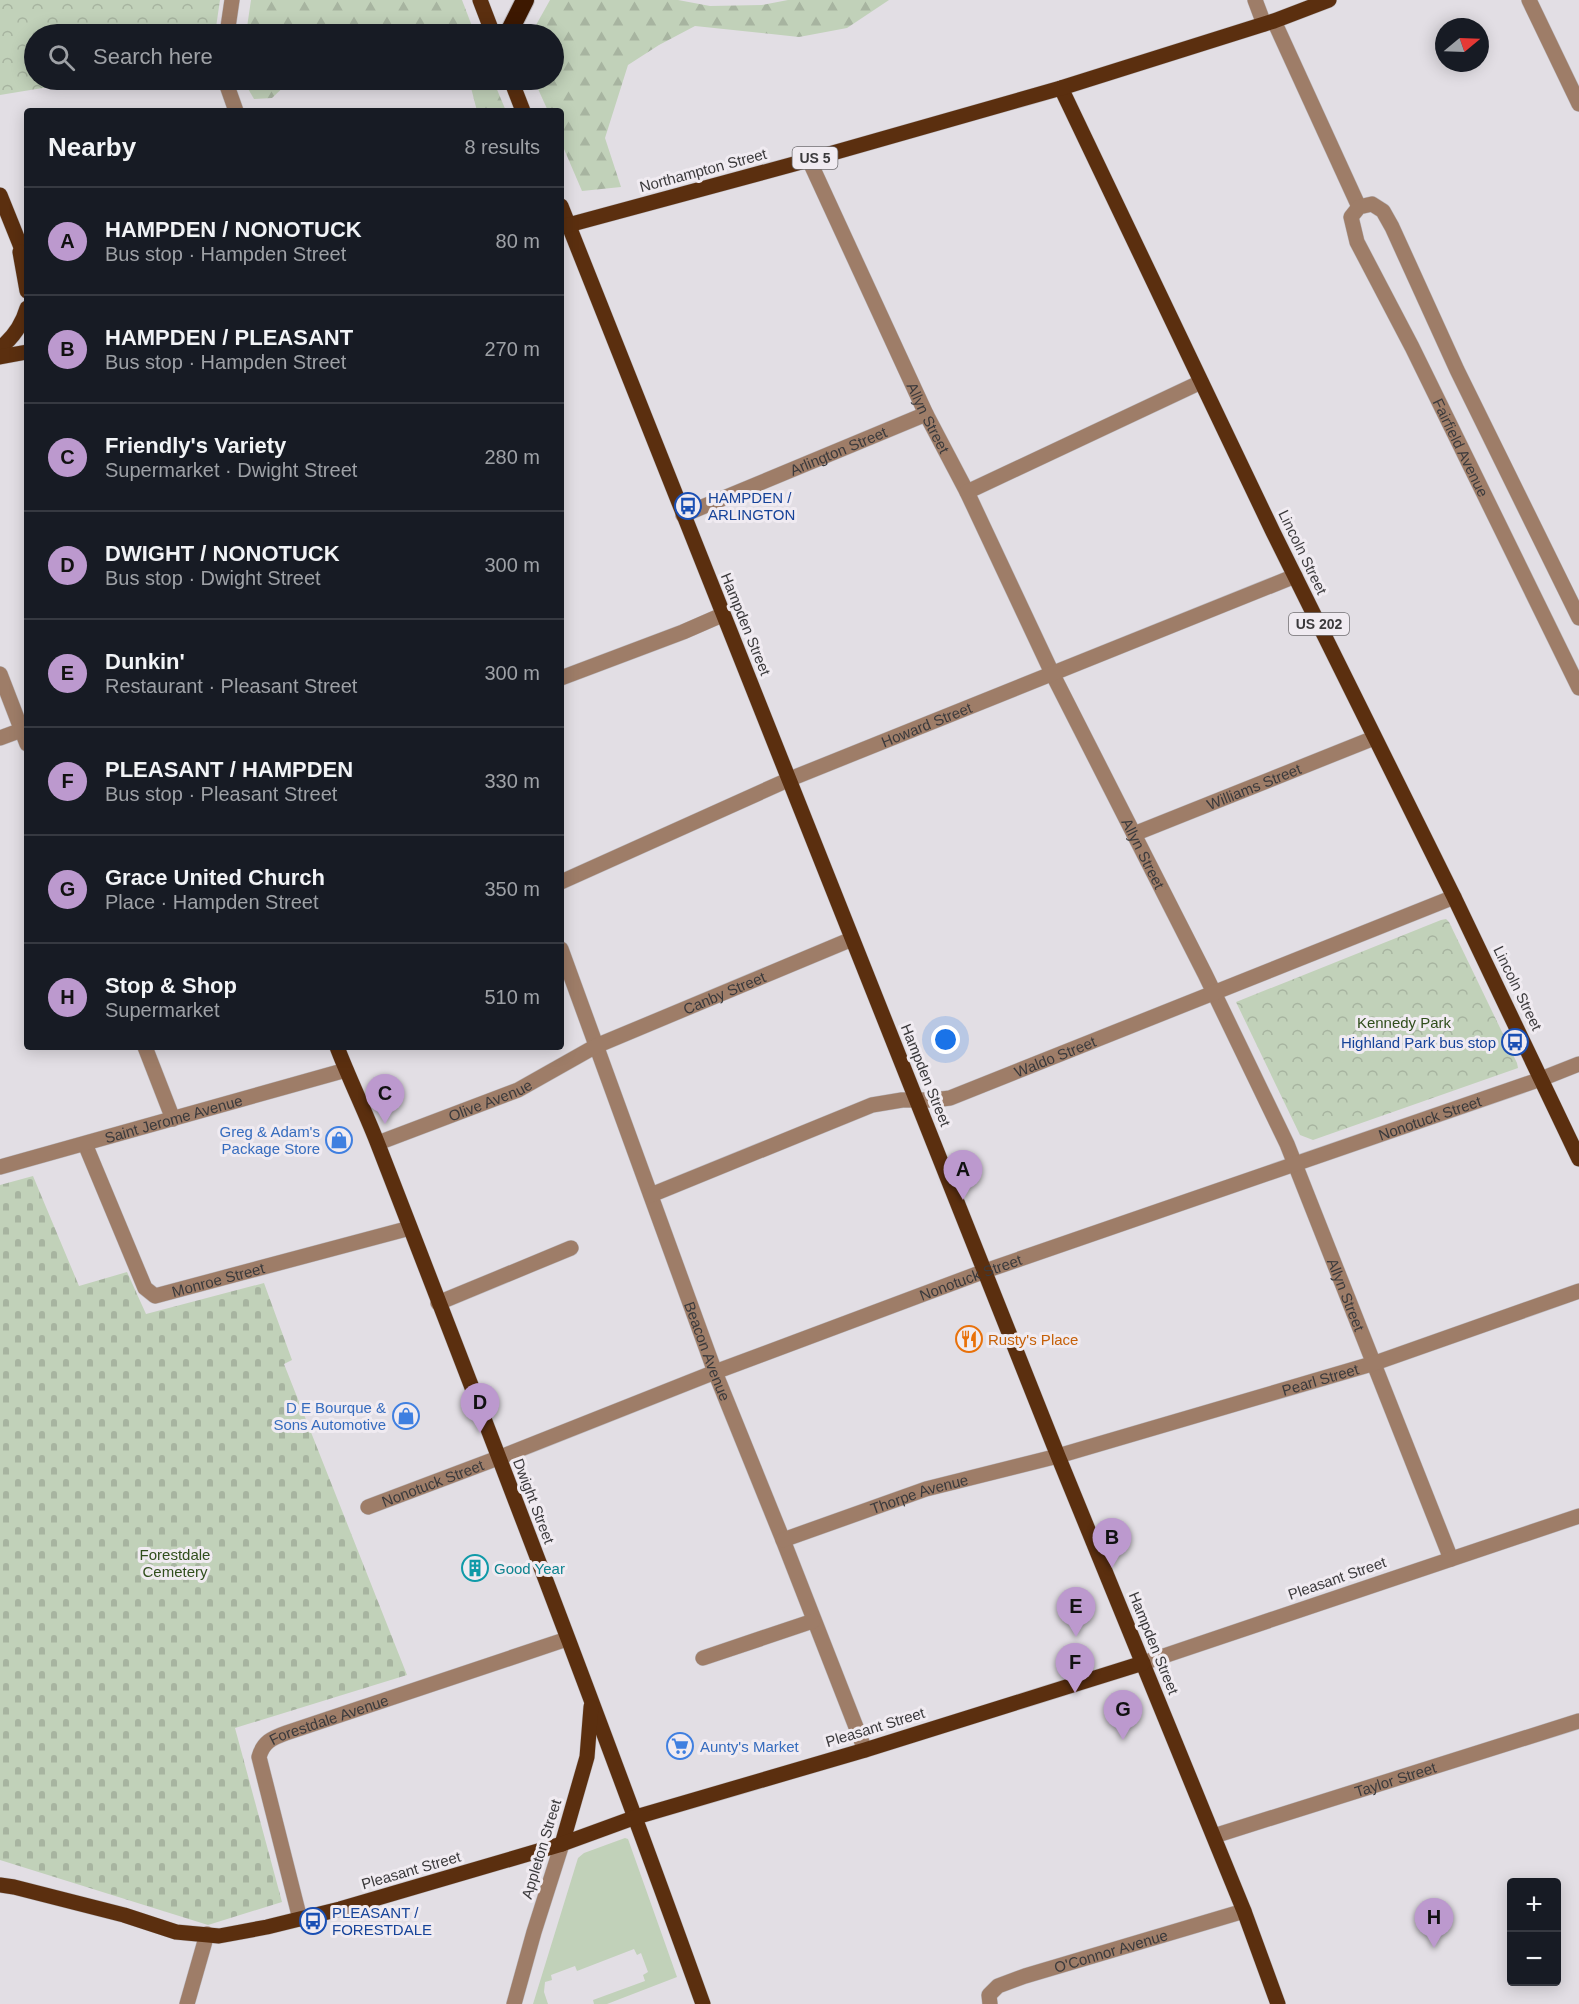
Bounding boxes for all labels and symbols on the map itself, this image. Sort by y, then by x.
north arrow [1435,18,1489,72]
street label: Northampton Street [638,145,769,195]
road number: US 5 [792,147,838,169]
street label: Allyn Street [904,380,954,457]
street label: Fairfield Avenue [1430,395,1492,499]
street label: Arlington Street [787,422,890,478]
place label: HAMPDEN / ARLINGTON [708,489,795,523]
bus stop icon: HAMPDEN / ARLINGTON [673,491,703,521]
street label: Lincoln Street [1275,507,1331,598]
street label: Hampden Street [718,570,775,679]
road number: US 202 [1289,613,1349,635]
street label: Howard Street [879,698,975,750]
street label: Williams Street [1204,759,1304,813]
street label: Allyn Street [1119,815,1169,892]
street label: Lincoln Street [1490,943,1546,1034]
street label: Canby Street [680,967,768,1017]
park label: Kennedy Park [1357,1014,1452,1031]
street label: Hampden Street [898,1021,955,1130]
your location [931,1025,960,1054]
bus stop icon: Highland Park bus stop [1500,1027,1530,1057]
street label: Waldo Street [1012,1032,1099,1080]
place label: Highland Park bus stop [1341,1034,1496,1051]
pin: C [366,1074,404,1124]
street label: Olive Avenue [446,1076,535,1124]
street label: Saint Jerome Avenue [102,1091,244,1146]
street label: Nonotuck Street [1376,1092,1484,1143]
place label: Greg & Adam's Package Store [220,1123,320,1157]
shop icon: Greg & Adam's Package Store [324,1125,354,1155]
pin: A [944,1150,982,1200]
street label: Nonotuck Street [917,1250,1025,1303]
street label: Allyn Street [1324,1256,1369,1334]
street label: Monroe Street [170,1259,267,1300]
street label: Beacon Avenue [681,1299,734,1403]
restaurant icon: Rusty's Place [954,1324,984,1354]
place label: Rusty's Place [988,1331,1078,1348]
street label: Pearl Street [1280,1360,1361,1398]
pin: D [460,1384,500,1433]
place label: D E Bourque & Sons Automotive [273,1399,386,1433]
shop icon: D E Bourque & Sons Automotive [391,1401,421,1431]
street label: Nonotuck Street [379,1455,487,1510]
street label: Dwight Street [510,1456,558,1547]
street label: Thorpe Avenue [868,1470,970,1517]
pin: B [1092,1518,1132,1568]
park label: Forestdale Cemetery [140,1546,210,1580]
building icon: Good Year [460,1553,490,1583]
street label: Pleasant Street [1286,1553,1389,1603]
place label: Good Year [494,1560,565,1577]
pin: E [1056,1588,1096,1637]
street label: Hampden Street [1126,1589,1183,1698]
pin: F [1056,1644,1094,1693]
pin: G [1104,1690,1142,1740]
street label: Forestdale Avenue [266,1691,390,1748]
street label: Pleasant Street [823,1704,927,1750]
supermarket icon: Aunty's Market [665,1731,695,1761]
place label: Aunty's Market [700,1738,800,1755]
street label: Taylor Street [1352,1758,1439,1800]
street label: Appleton Street [518,1796,564,1901]
street label: Pleasant Street [359,1847,463,1892]
pin: H [1414,1898,1454,1948]
place label: PLEASANT / FORESTDALE [332,1904,432,1938]
bus stop icon: PLEASANT / FORESTDALE [298,1906,328,1936]
street label: O'Connor Avenue [1052,1926,1170,1975]

